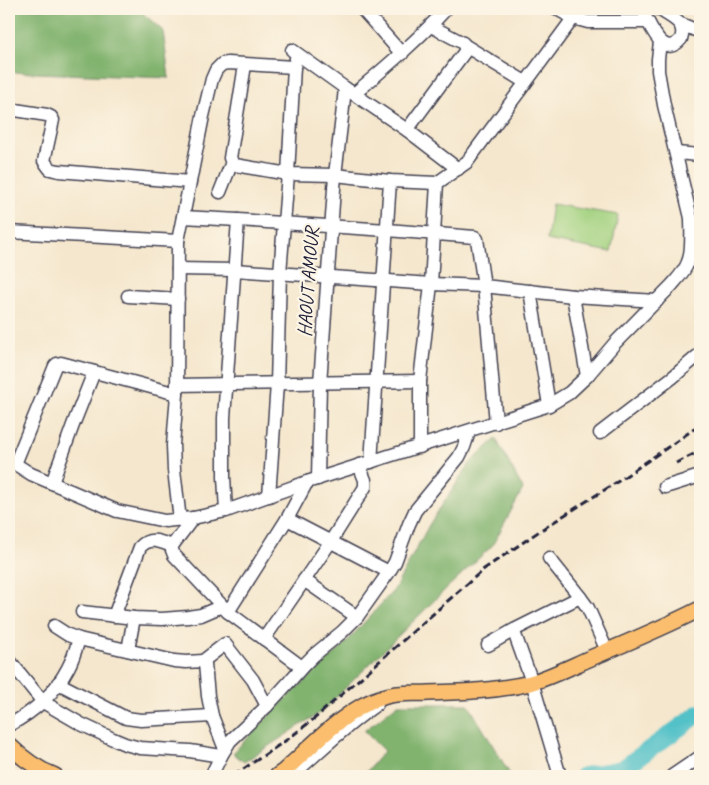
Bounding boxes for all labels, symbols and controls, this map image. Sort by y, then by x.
street label: HAOUT AMOUR [292,224,324,338]

